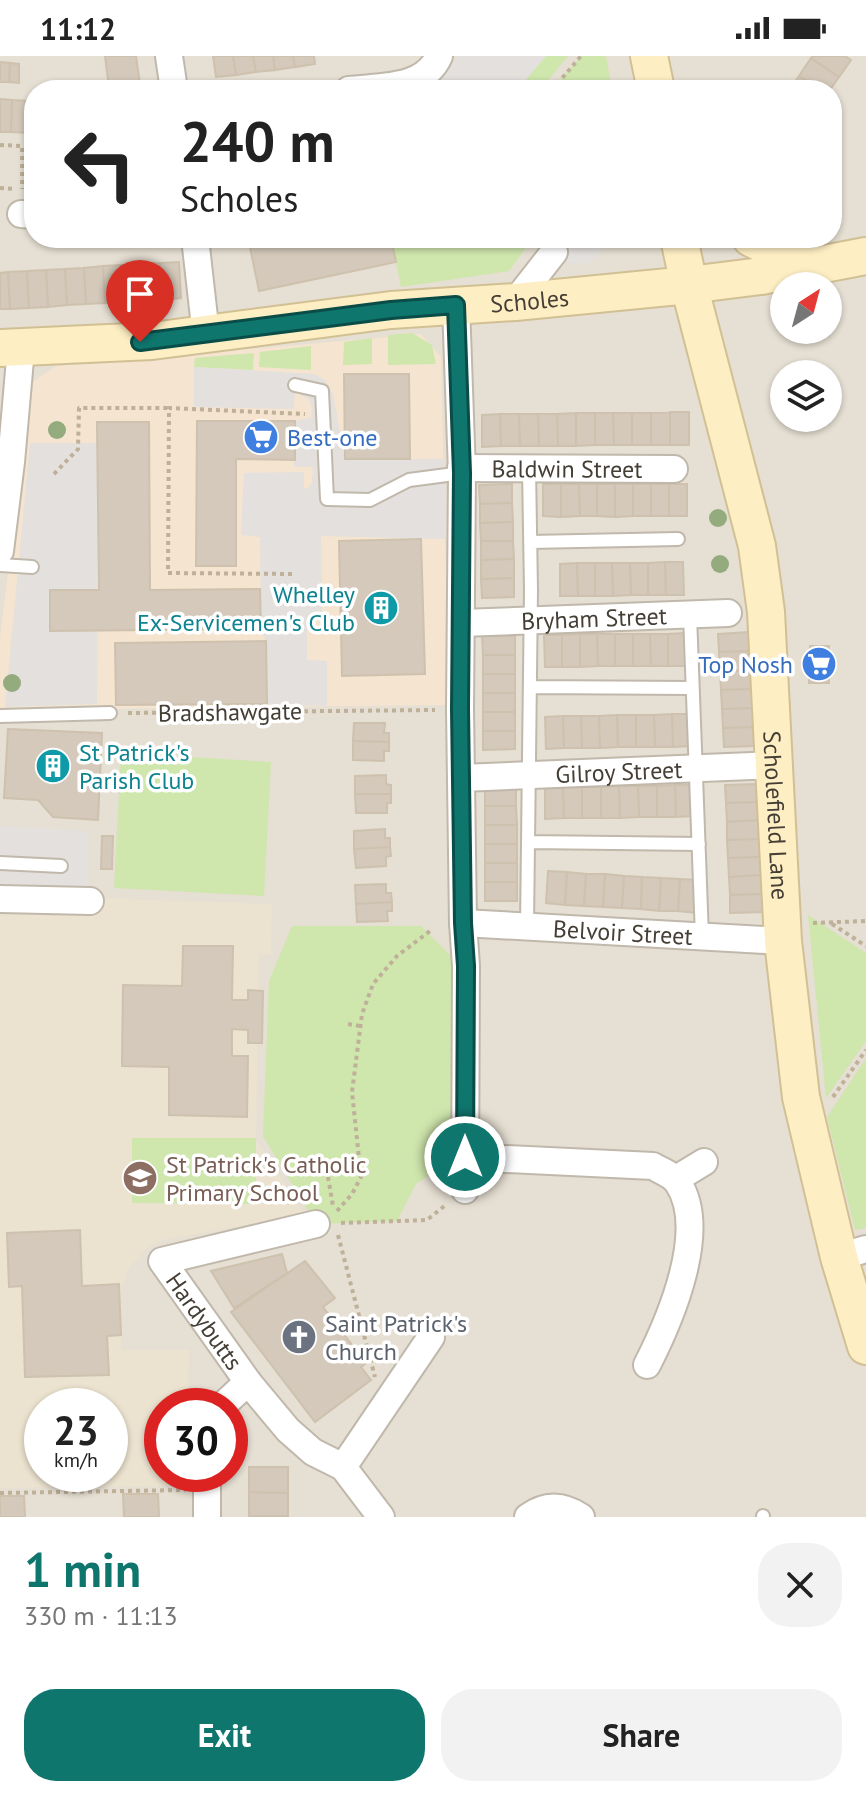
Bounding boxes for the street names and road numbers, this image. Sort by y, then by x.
street label: Scholes [489,281,570,319]
street label: Baldwin Street [491,453,643,484]
street label: Bryham Street [521,600,667,636]
street label: Bradshawgate [158,695,302,729]
street label: Scholefield Lane [757,730,796,901]
street label: Gilroy Street [555,753,683,790]
street label: Belvoir Street [552,913,693,951]
street label: Hardybutts [159,1266,250,1376]

